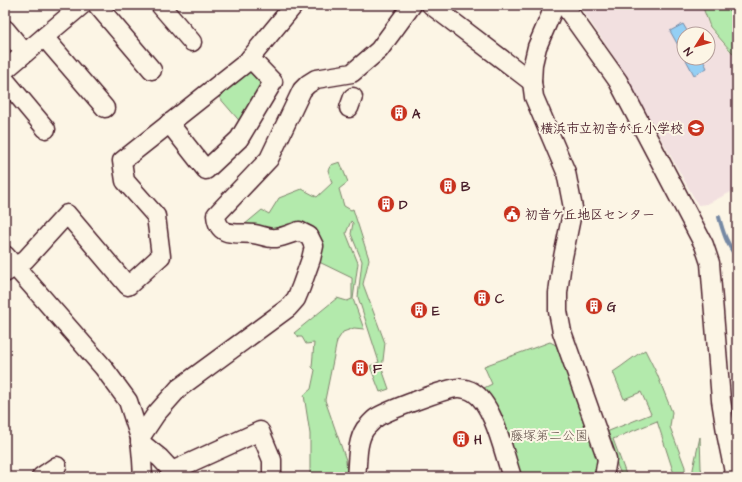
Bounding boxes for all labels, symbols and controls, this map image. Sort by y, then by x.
north arrow [676,26,716,66]
text: N [680,44,696,59]
building icon: A [389,103,409,123]
place label: A [412,105,421,123]
school or university icon: 横浜市立初音が丘小学校 [686,118,706,138]
place label: 横浜市立初音が丘小学校 [540,120,683,138]
building icon: B [438,176,458,196]
place label: B [461,178,471,196]
building icon: D [376,194,396,214]
place label: D [399,196,408,214]
public building icon: 初音ケ丘地区センター [502,204,522,224]
place label: 初音ケ丘地区センター [525,206,655,224]
building icon: C [472,288,492,308]
place label: C [495,290,505,308]
building icon: G [584,296,604,316]
place label: G [607,298,616,316]
building icon: E [409,300,429,320]
place label: E [432,302,440,320]
building icon: F [350,358,370,378]
place label: F [373,360,383,378]
park label: 藤塚第二公園 [510,427,588,445]
building icon: H [451,429,471,449]
place label: H [474,431,482,449]

